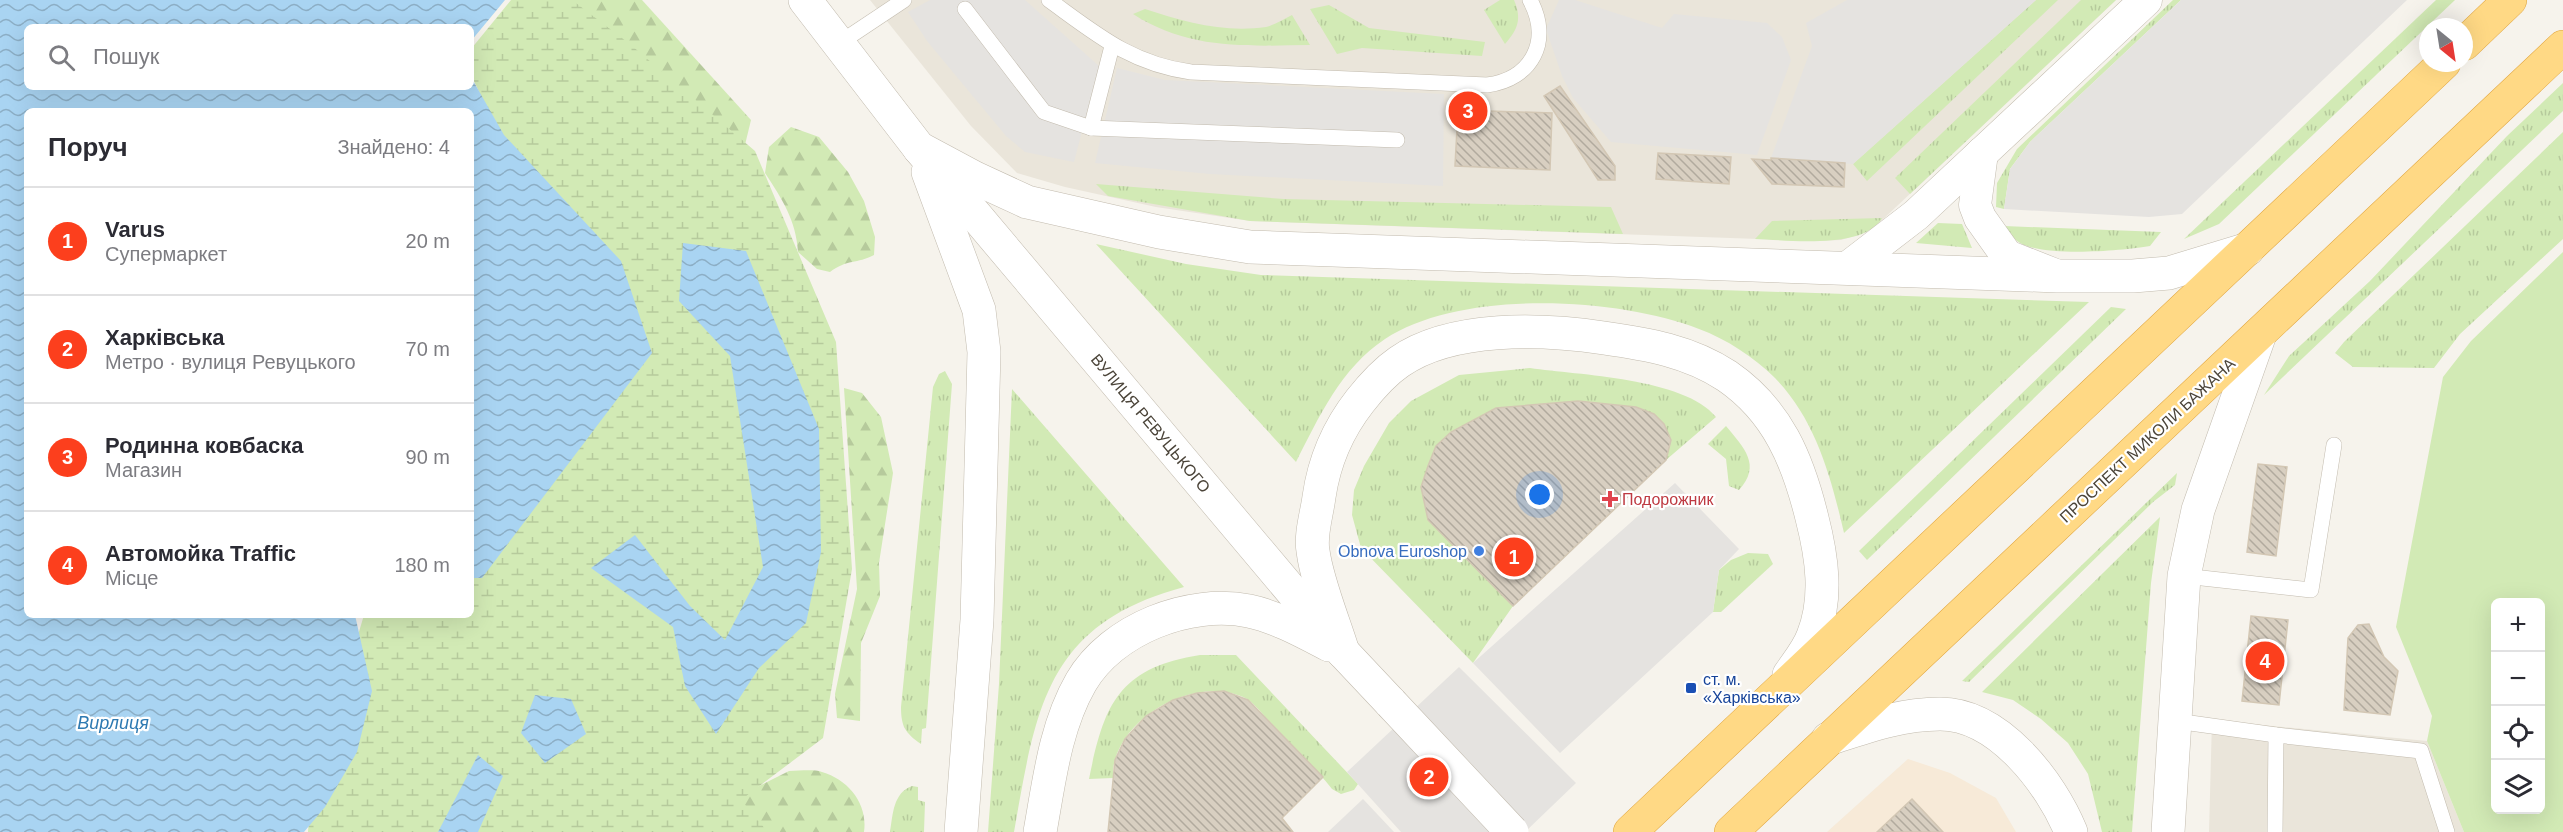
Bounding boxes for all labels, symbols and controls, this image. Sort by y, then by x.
north arrow [2419,18,2473,72]
search box [24,24,474,90]
icon: search [45,41,78,74]
text: Пошук [93,44,159,69]
pin: 3 [1448,88,1488,134]
text: Поруч [48,132,128,162]
text: Знайдено: 4 [337,136,450,158]
text: Varus [105,217,165,242]
text: 1 [62,230,73,252]
text: 20 m [406,230,450,252]
text: Супермаркет [105,243,227,265]
text: Харківська [105,325,224,350]
text: 2 [62,338,73,360]
text: 70 m [406,338,450,360]
text: Метро · вулиця Ревуцького [105,351,356,373]
street label: ВУЛИЦЯ РЕВУЦЬКОГО [1088,351,1213,496]
street label: ПРОСПЕКТ МИКОЛИ БАЖАНА [2056,355,2238,526]
text: Родинна ковбаска [105,433,303,458]
text: 3 [62,446,73,468]
text: 90 m [406,446,450,468]
text: Магазин [105,459,182,481]
your location [1525,480,1554,509]
place label: Подорожник [1622,491,1714,508]
marker: Подорожник [1603,492,1617,506]
pin: 1 [1494,534,1534,580]
text: Автомойка Traffic [105,541,296,566]
place label: Obnova Euroshop [1338,543,1467,560]
marker: Obnova Euroshop [1472,544,1486,558]
text: 4 [62,554,73,576]
text: 180 m [394,554,450,576]
text: Місце [105,567,158,589]
map controls [2491,598,2545,814]
button: + [2491,598,2545,652]
pin: 4 [2246,638,2284,684]
button: − [2491,652,2545,706]
place label: ст. м. «Харківська» [1703,671,1801,706]
marker: ст. м. «Харківська» [1684,681,1698,695]
button: locate [2491,706,2545,760]
water label: Вирлиця [77,713,149,733]
pin: 2 [1410,754,1448,800]
button: layers [2491,760,2545,814]

